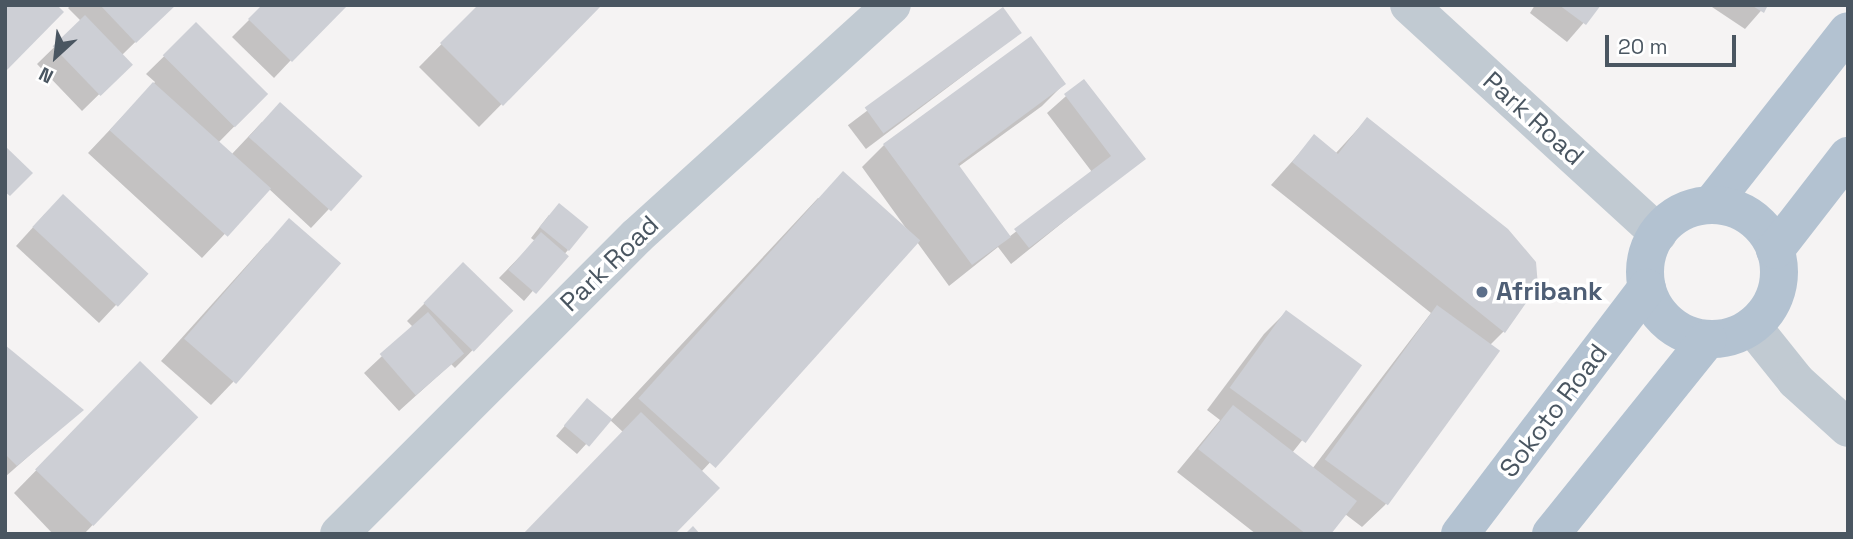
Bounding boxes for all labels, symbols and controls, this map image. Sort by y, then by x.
north arrow [21,21,91,91]
scale bar [1608,21,1739,65]
text: 20 m [1618,33,1668,60]
text: N [35,61,58,89]
street label: Park Road [1476,66,1590,172]
street label: Park Road [554,210,666,318]
place label: Afribank [1496,276,1603,308]
marker: Afribank [1474,284,1490,300]
street label: Sokoto Road [1494,338,1614,484]

